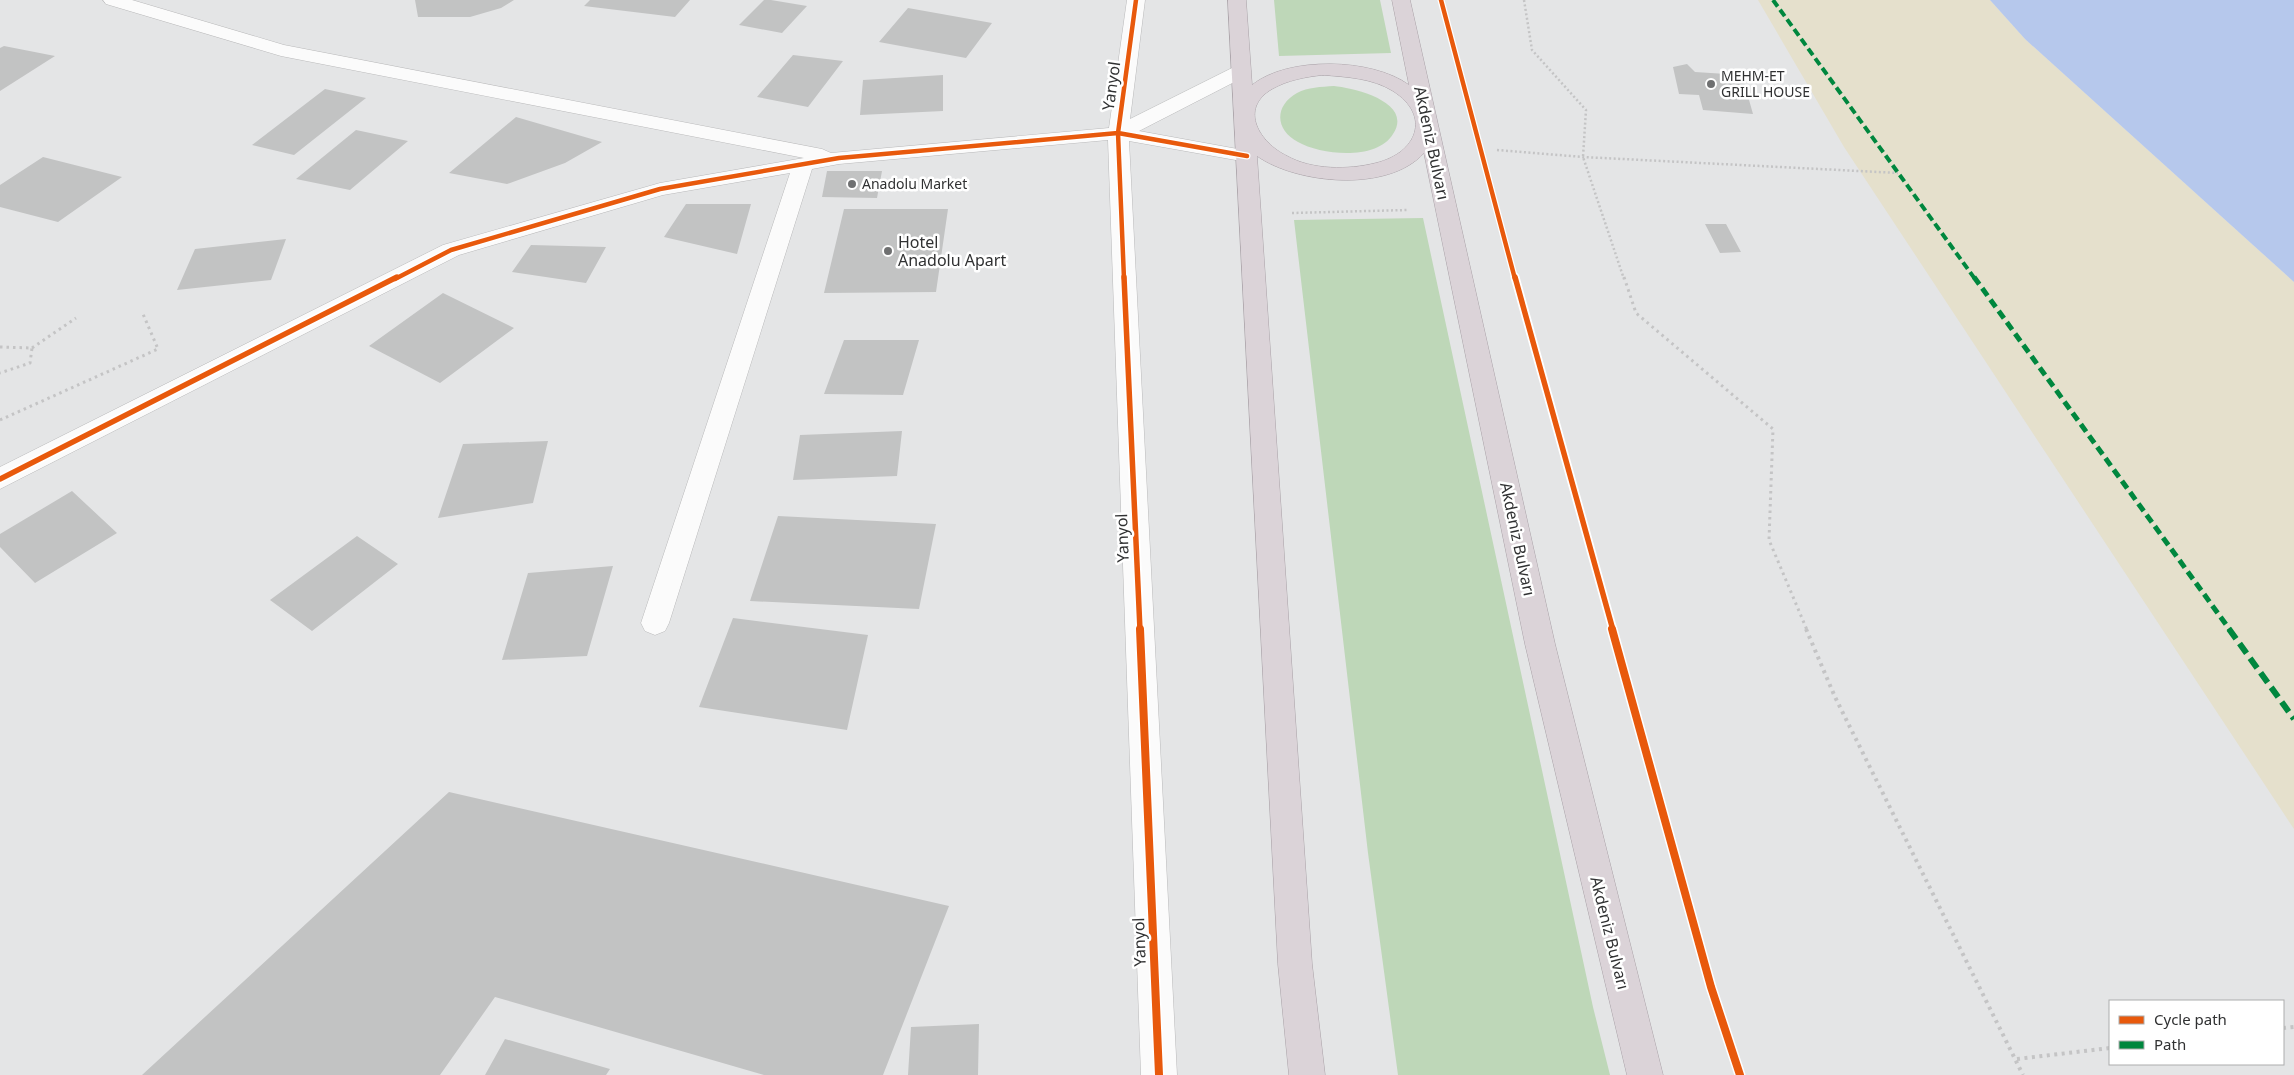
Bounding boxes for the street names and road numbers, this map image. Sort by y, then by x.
street label: Yanyol [1097,60,1125,112]
street label: Akdeniz Bulvarı [1409,84,1455,202]
street label: Akdeniz Bulvarı [1495,480,1541,598]
street label: Yanyol [1110,513,1134,563]
street label: Akdeniz Bulvarı [1585,874,1635,992]
street label: Yanyol [1127,917,1151,967]

